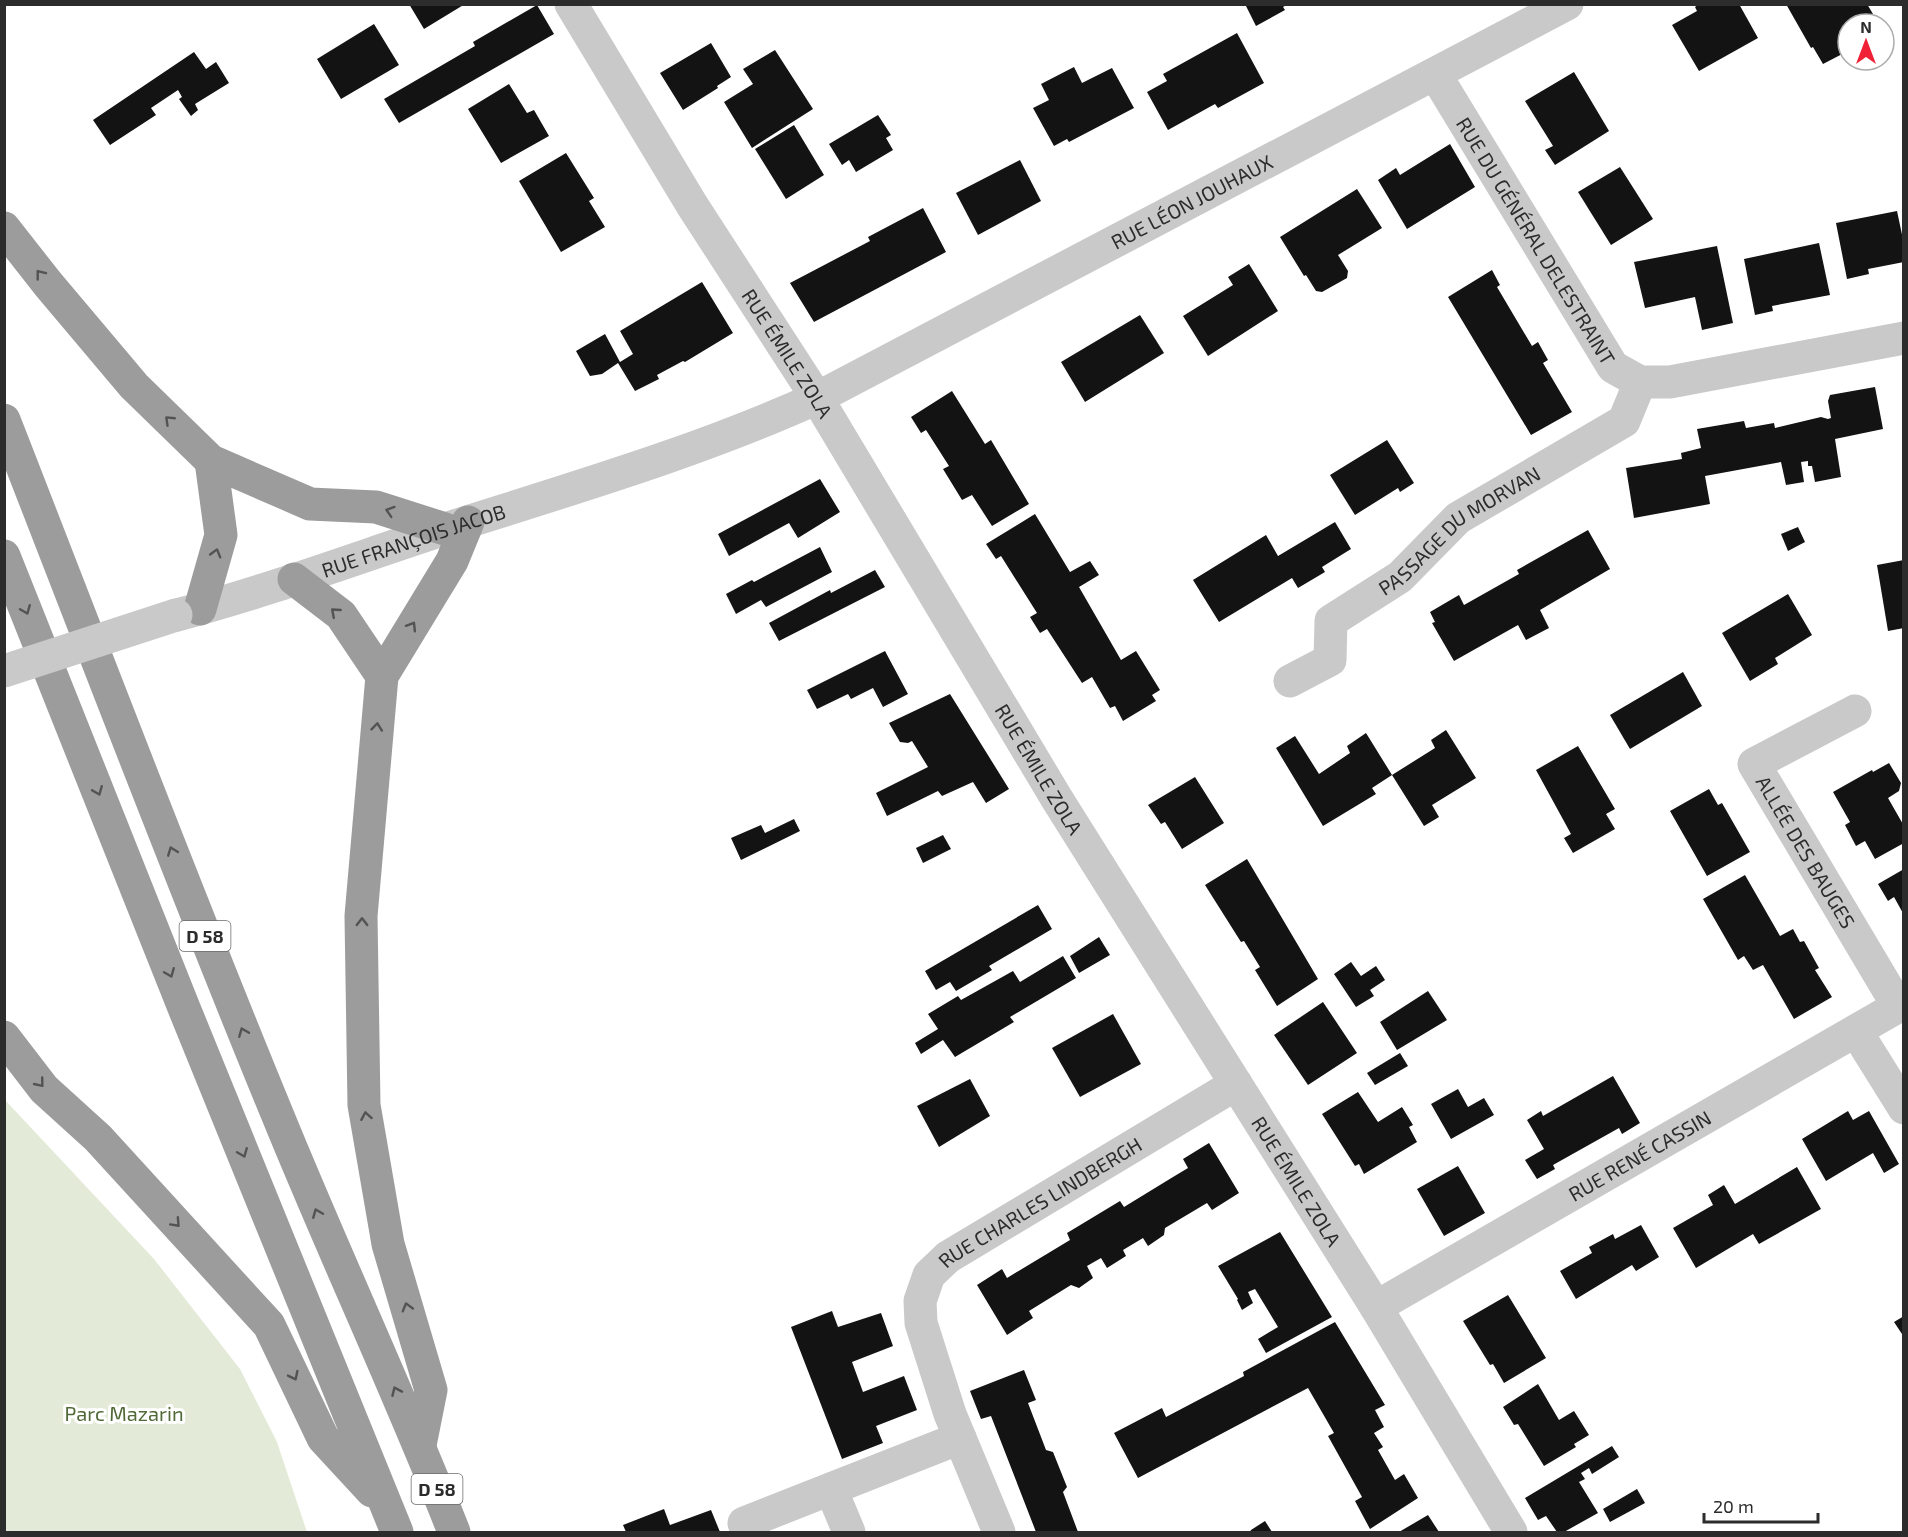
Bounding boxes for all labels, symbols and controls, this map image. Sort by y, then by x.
north arrow [1836,12,1896,72]
text: N [1860,17,1872,36]
street label: RUE DU GÉNÉRAL DELESTRAINT [1452,113,1621,369]
street label: RUE LÉON JOUHAUX [1107,149,1276,254]
one-way arrow [37,270,48,281]
street label: RUE ÉMILE ZOLA [737,284,838,422]
one-way arrow [165,417,176,428]
street label: PASSAGE DU MORVAN [1374,461,1544,600]
street label: RUE FRANÇOIS JACOB [318,499,508,582]
one-way arrow [385,506,396,518]
one-way arrow [209,548,221,559]
one-way arrow [19,604,31,615]
one-way arrow [331,608,342,619]
one-way arrow [405,622,417,632]
street label: RUE ÉMILE ZOLA [991,699,1088,839]
one-way arrow [370,723,383,732]
street label: ALLÉE DES BAUGES [1752,771,1861,932]
one-way arrow [91,785,103,796]
one-way arrow [167,846,179,857]
one-way arrow [356,917,368,926]
road number: D 58 [180,921,230,951]
one-way arrow [163,967,176,977]
one-way arrow [238,1028,250,1039]
one-way arrow [33,1076,44,1087]
street label: RUE RENÉ CASSIN [1564,1105,1715,1206]
one-way arrow [360,1112,373,1122]
street label: RUE ÉMILE ZOLA [1247,1112,1347,1251]
street label: RUE CHARLES LINDBERGH [933,1132,1146,1272]
one-way arrow [236,1147,248,1158]
one-way arrow [312,1208,324,1219]
one-way arrow [169,1216,180,1226]
one-way arrow [402,1302,414,1313]
one-way arrow [286,1370,298,1381]
one-way arrow [391,1387,403,1398]
park label: Parc Mazarin [65,1401,184,1425]
road number: D 58 [412,1474,462,1504]
scale bar [1704,1486,1818,1524]
text: 20 m [1713,1495,1754,1517]

